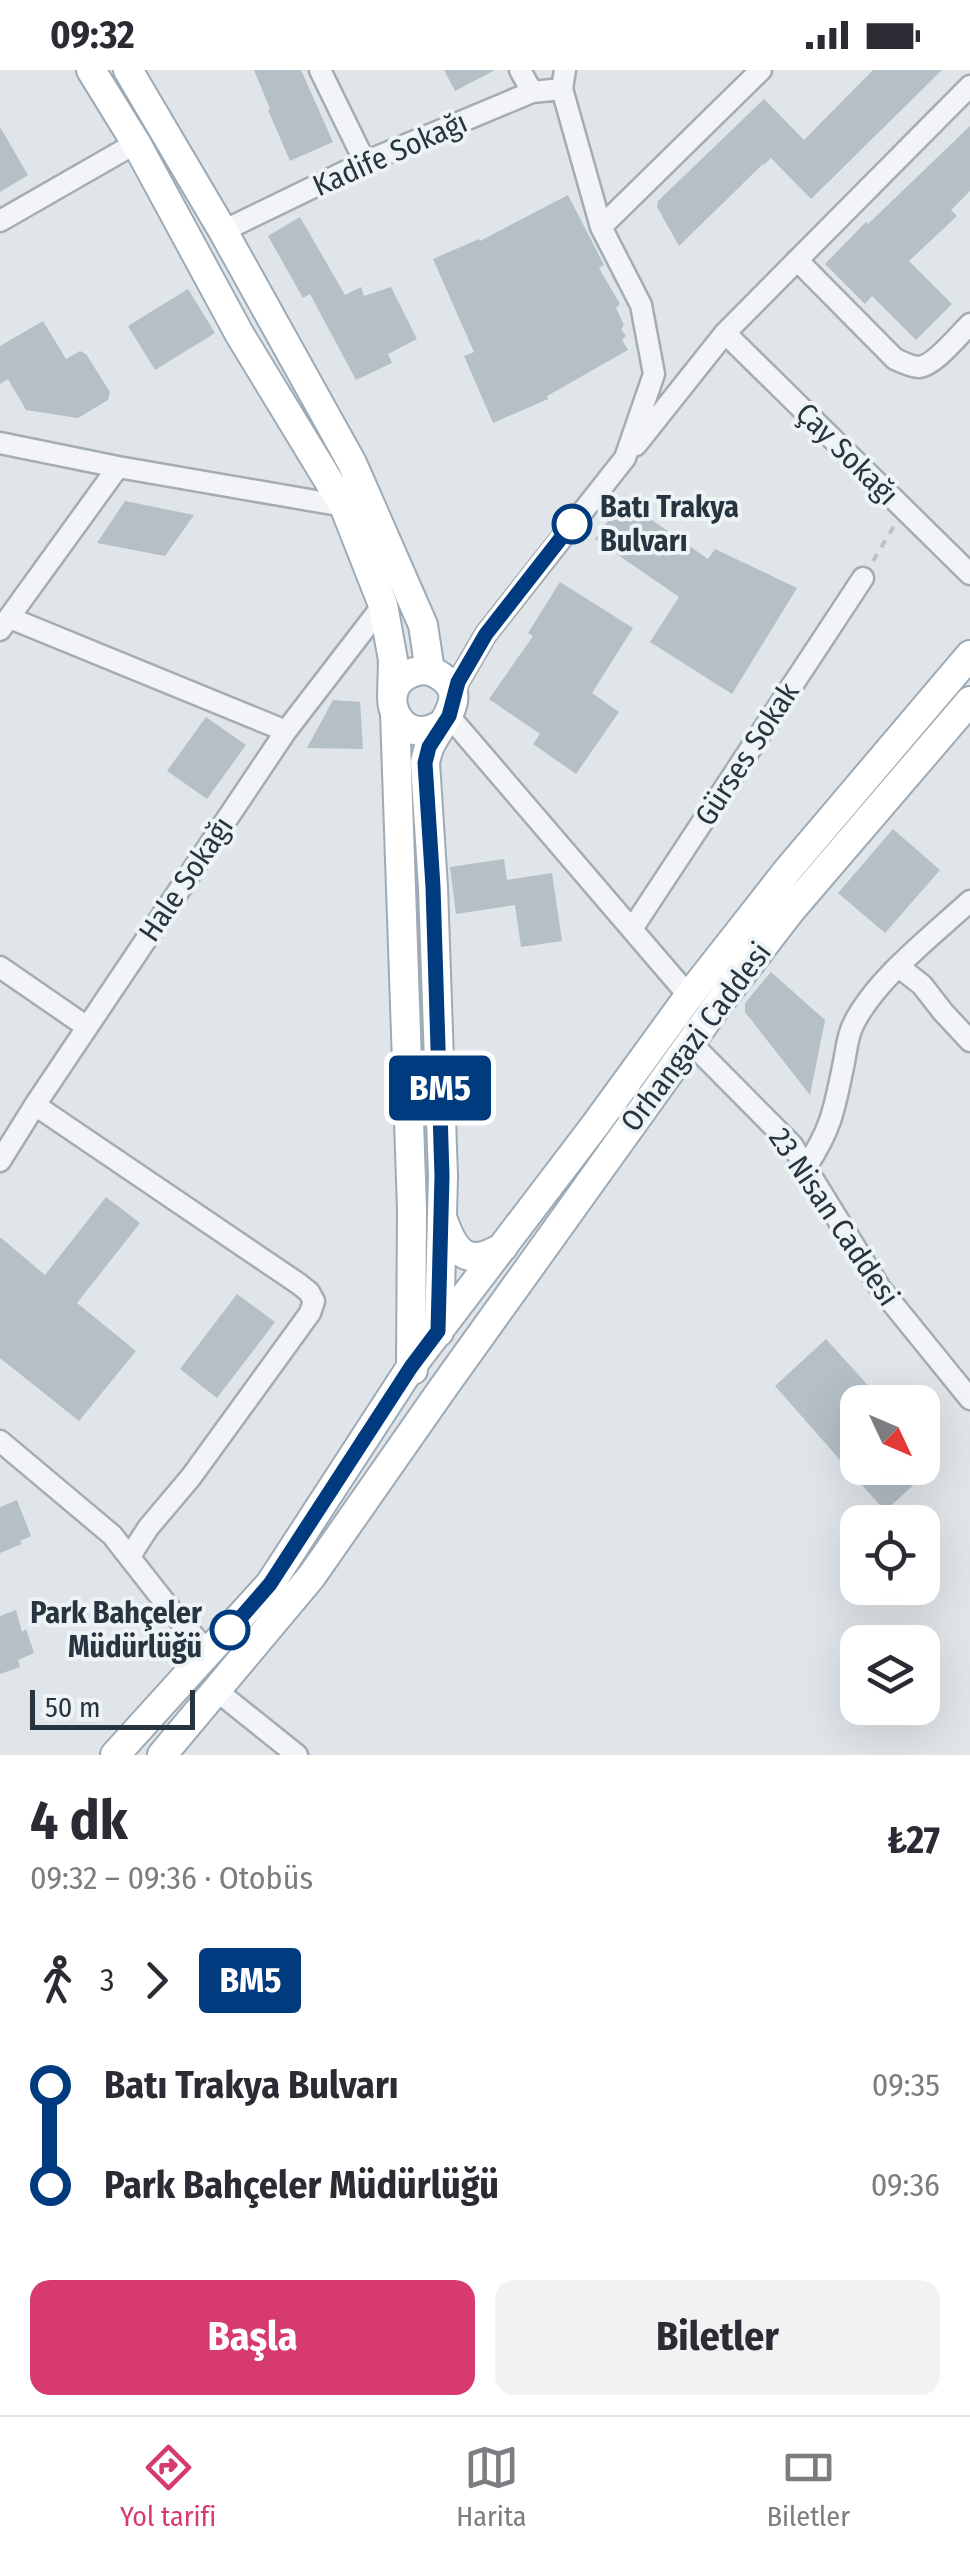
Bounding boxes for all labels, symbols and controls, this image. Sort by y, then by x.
text: 09:32 [50,12,135,58]
street label: Kadife Sokağı [307,104,473,204]
street label: Çay Sokağı [788,395,906,513]
place label: Batı Trakya Bulvarı [600,489,739,559]
marker: Batı Trakya Bulvarı [553,505,591,543]
street label: Gürses Sokak [687,676,807,832]
street label: Hale Sokağı [131,810,241,948]
street label: Orhangazi Caddesi [613,935,779,1139]
line badge: BM5 [382,1056,498,1120]
text: BM5 [409,1067,471,1109]
street label: 23 Nisan Caddesi [761,1121,907,1313]
north arrow [840,1385,940,1485]
map controls [840,1385,940,1725]
button: locate [840,1505,940,1605]
place label: Park Bahçeler Müdürlüğü [30,1595,203,1665]
marker: Park Bahçeler Müdürlüğü [211,1611,249,1649]
button: layers [840,1625,940,1725]
scale bar [30,1685,195,1730]
text: 50 m [45,1691,101,1724]
text: 4 dk [30,1788,128,1854]
text: ₺27 [887,1817,940,1863]
text: 09:32 – 09:36 · Otobüs [30,1859,313,1897]
icon: walk [30,1953,85,2008]
icon: forward [129,1953,184,2008]
text: BM5 [219,1959,281,2001]
text: 3 [100,1961,114,1999]
text: Batı Trakya Bulvarı [104,2062,399,2108]
text: 09:35 [872,2066,940,2104]
text: Park Bahçeler Müdürlüğü [104,2162,499,2208]
text: 09:36 [871,2166,940,2204]
button: Başla [30,2280,475,2395]
button: Biletler [495,2280,940,2395]
tab: Yol tarifi [120,2440,216,2533]
tab: Harita [456,2440,527,2533]
tab: Biletler [767,2440,850,2533]

